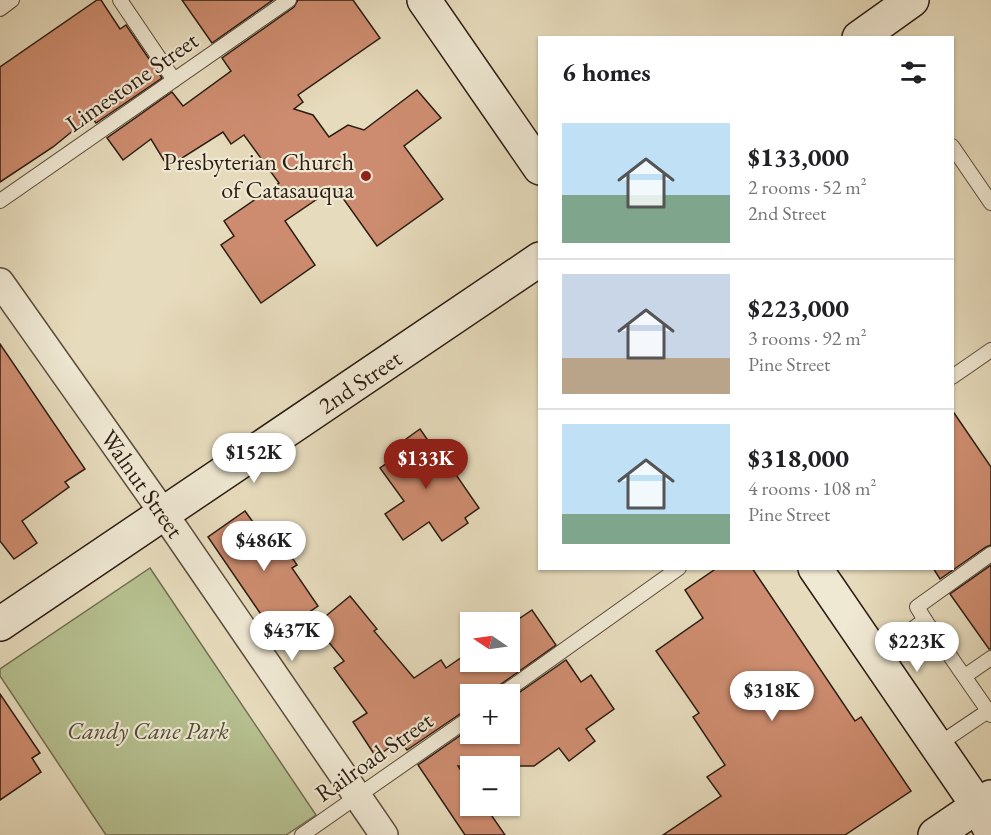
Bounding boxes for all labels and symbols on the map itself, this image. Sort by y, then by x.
street label: Limestone Street [59,24,204,139]
place label: Presbyterian Church of Catasauqua [163,146,354,205]
marker: Presbyterian Church of Catasauqua [359,169,373,183]
street label: 2nd Street [312,342,408,421]
street label: Walnut Street [94,423,191,544]
pin: $152K [212,433,296,484]
pin: $133K [384,439,468,490]
pin: $486K [222,521,306,572]
pin: $437K [250,611,334,662]
north arrow [460,612,520,672]
pin: $223K [875,622,959,673]
pin: $318K [730,671,814,722]
street label: Railroad Street [309,704,439,809]
park label: Candy Cane Park [67,715,229,746]

